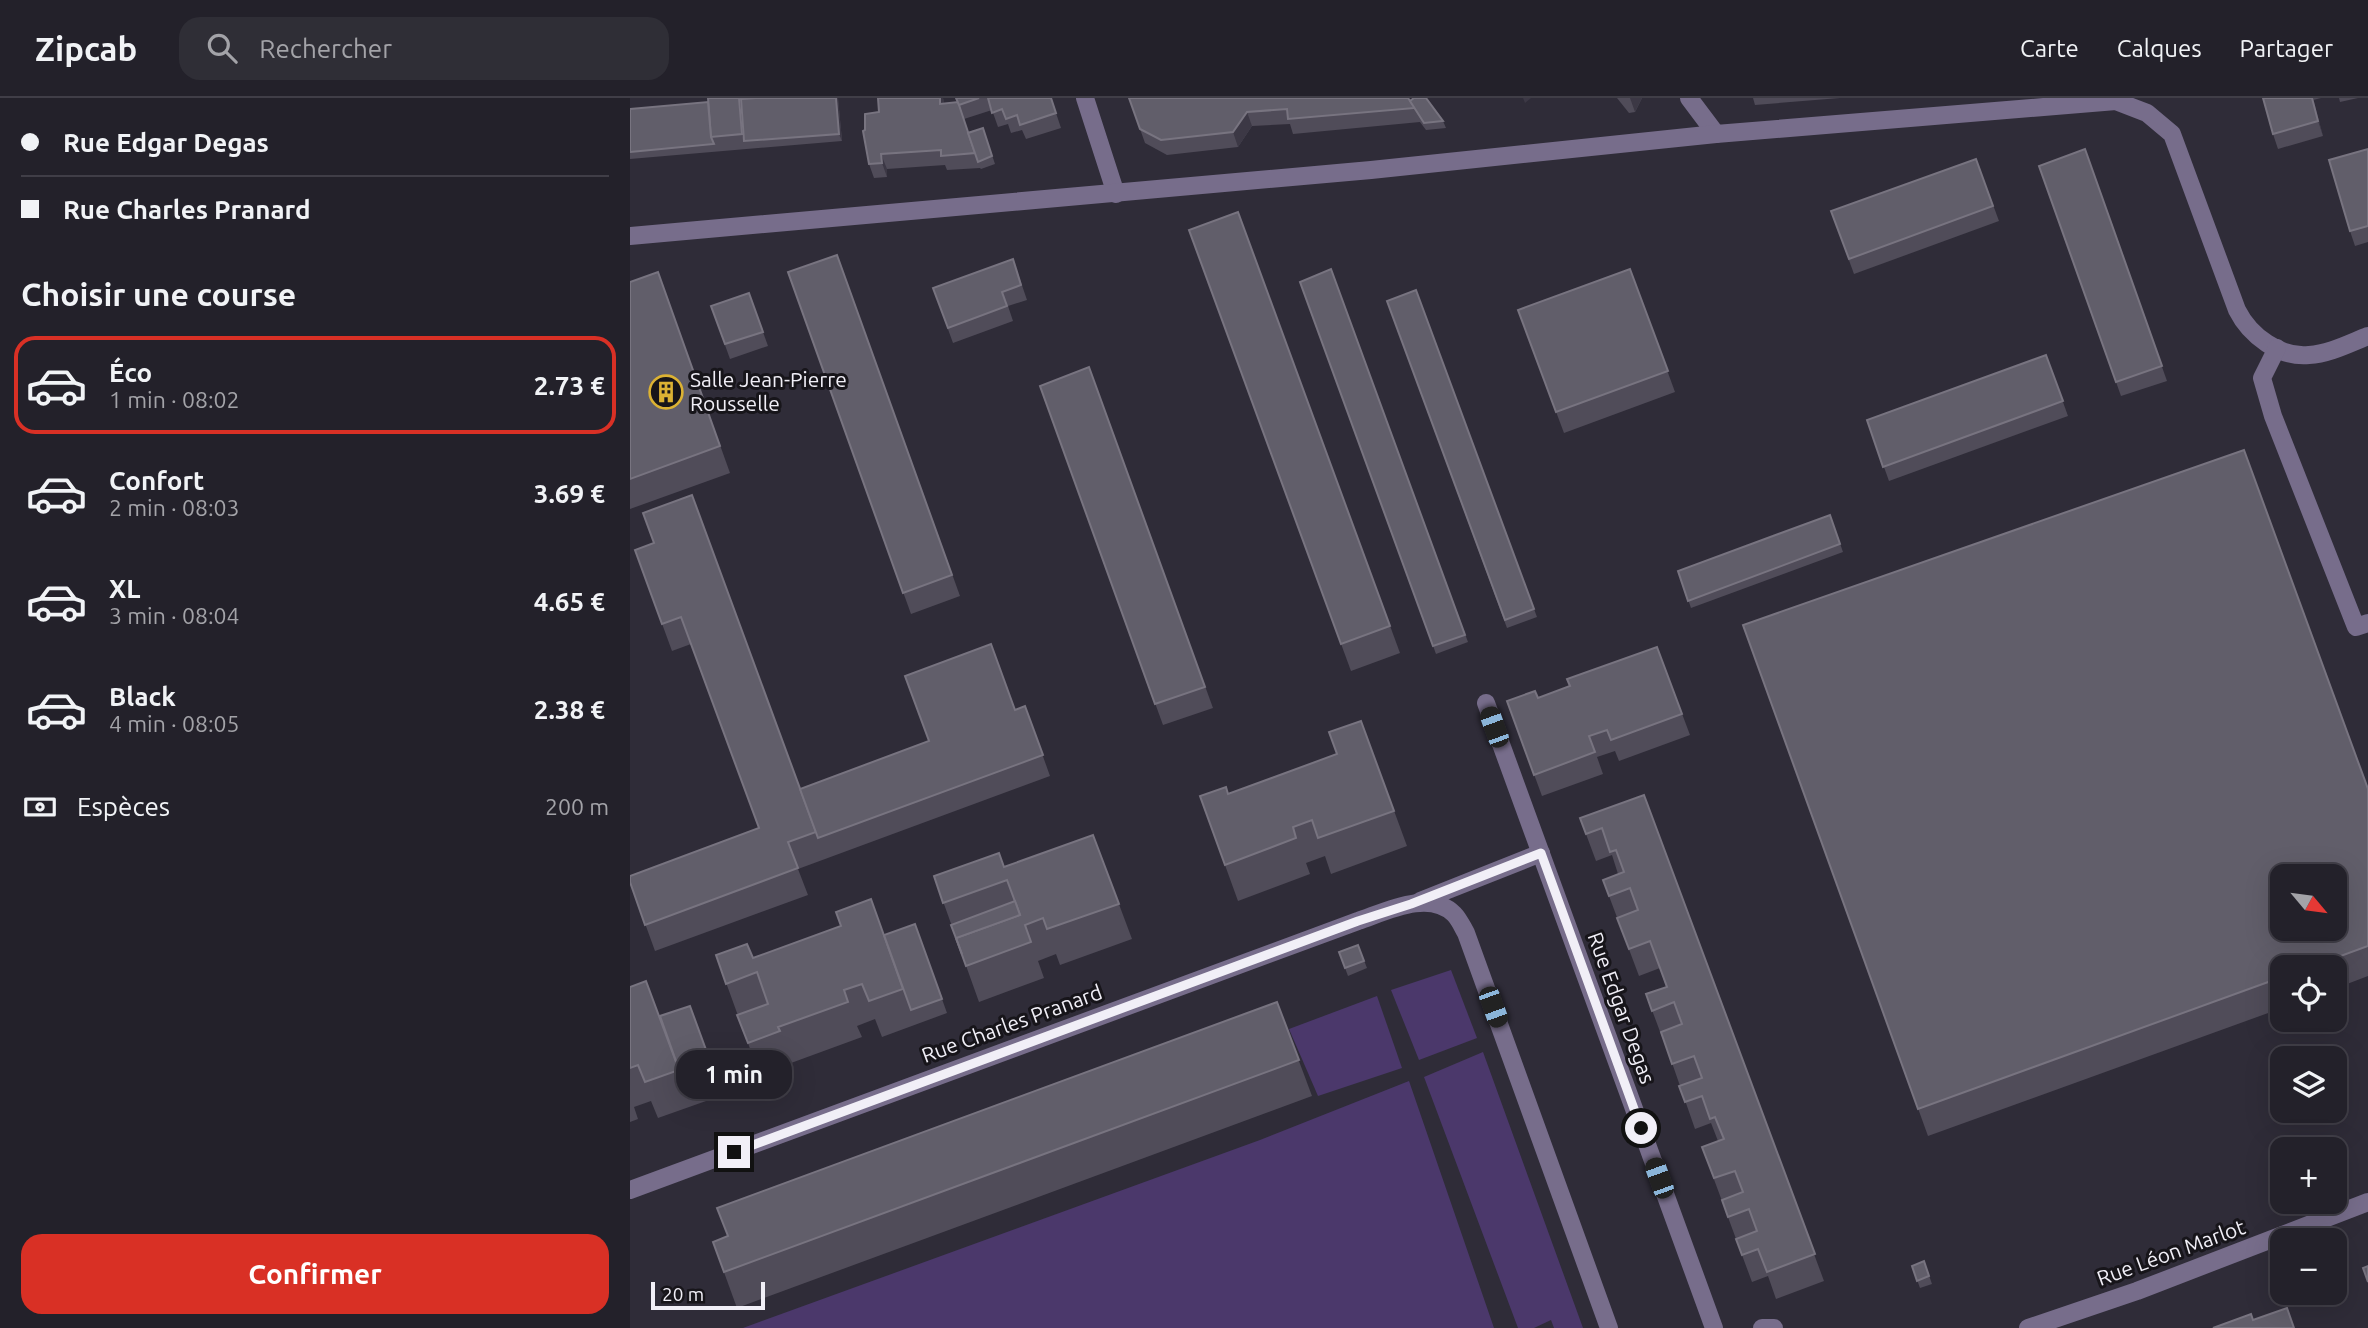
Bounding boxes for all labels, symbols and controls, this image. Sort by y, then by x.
search box [179,17,669,80]
icon: search [203,29,241,67]
text: Zipcab [35,30,137,67]
text: Rechercher [259,34,392,63]
text: Carte [2020,35,2079,62]
text: Calques [2117,35,2202,62]
text: Partager [2240,35,2333,62]
text: Rue Edgar Degas [63,128,269,157]
text: Rue Charles Pranard [63,195,311,224]
text: Choisir une course [21,276,296,312]
icon: car [25,354,88,417]
text: Éco [109,358,152,387]
place label: Salle Jean-Pierre Rousselle [690,367,847,415]
text: 2.73 € [534,371,605,400]
building icon: Salle Jean-Pierre Rousselle [647,373,685,411]
text: 1 min · 08:02 [109,387,240,412]
icon: car [25,462,88,525]
text: Confort [109,466,204,495]
text: 3.69 € [534,479,605,508]
text: 2 min · 08:03 [109,495,240,520]
icon: car [25,570,88,633]
text: XL [109,574,140,603]
text: 4.65 € [534,587,605,616]
text: 3 min · 08:04 [109,603,240,628]
icon: car [25,678,88,741]
text: Black [109,682,176,711]
text: 2.38 € [534,695,605,724]
car [1477,704,1512,750]
text: 4 min · 08:05 [109,711,240,736]
icon: cash [21,788,59,826]
text: Espèces [77,792,170,821]
text: 200 m [545,794,609,819]
north arrow [2270,864,2347,942]
map controls [2270,864,2347,1305]
street label: Rue Edgar Degas [1583,929,1660,1087]
button: locate [2270,955,2347,1032]
street label: Rue Charles Pranard [918,979,1105,1067]
car [1476,984,1511,1030]
button: layers [2270,1046,2347,1123]
callout: 1 min [676,1051,792,1100]
text: 1 min [705,1062,763,1087]
route start [1625,1112,1657,1144]
route end [718,1136,750,1168]
button: + [2270,1137,2347,1214]
car [1642,1155,1677,1201]
street label: Rue Léon Marlot [2093,1214,2248,1290]
button: − [2270,1228,2347,1305]
button: Confirmer [21,1234,609,1314]
scale bar [651,1279,765,1311]
text: 20 m [662,1283,704,1305]

